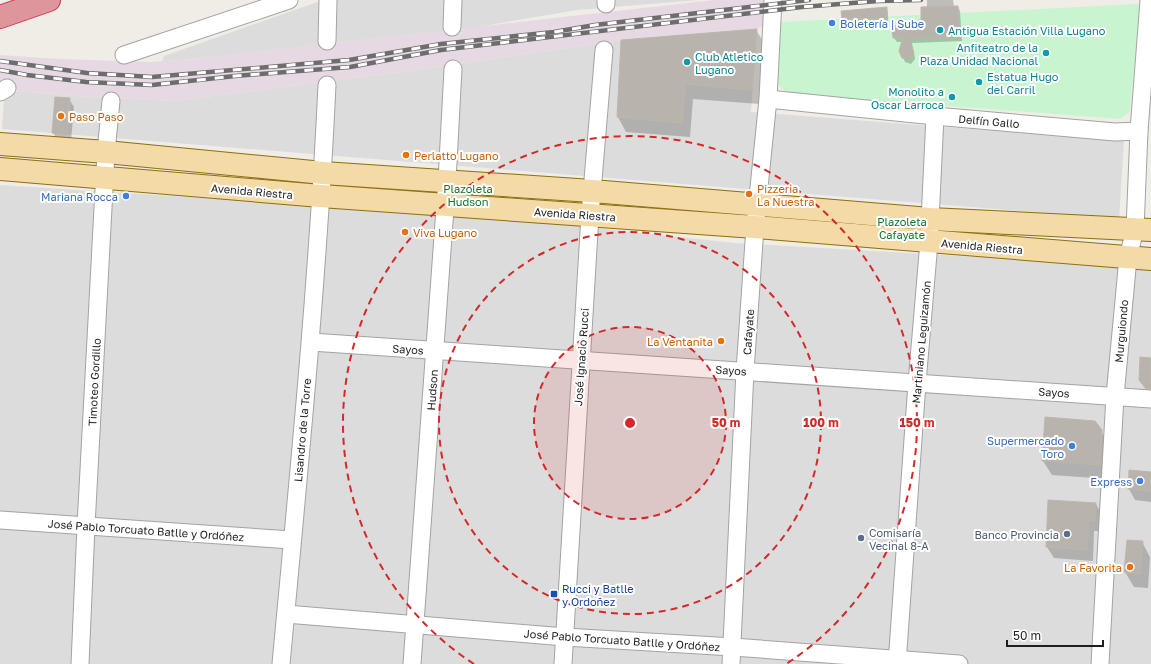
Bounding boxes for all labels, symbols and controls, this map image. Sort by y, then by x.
place label: Boletería | Sube [840,17,924,30]
marker: Boletería | Sube [827,18,837,28]
place label: Antigua Estación Villa Lugano [948,24,1106,37]
marker: Antigua Estación Villa Lugano [935,25,945,35]
place label: Anfiteatro de la Plaza Unidad Nacional [920,41,1038,67]
marker: Anfiteatro de la Plaza Unidad Nacional [1041,48,1051,58]
place label: Club Atletico Lugano [695,50,764,76]
marker: Club Atletico Lugano [682,57,692,67]
place label: Estatua Hugo del Carril [987,70,1059,96]
marker: Estatua Hugo del Carril [974,77,984,87]
place label: Monolito a Oscar Larroca [871,85,944,111]
marker: Monolito a Oscar Larroca [947,92,957,102]
place label: Paso Paso [69,110,124,123]
marker: Paso Paso [56,111,66,121]
street label: Delfín Gallo [958,112,1021,130]
place label: Perlatto Lugano [414,149,499,162]
marker: Perlatto Lugano [401,150,411,160]
street label: Avenida Riestra [211,181,293,201]
park label: Plazoleta Hudson [443,182,493,208]
place label: Pizzeria La Nuestra [757,182,814,208]
marker: Pizzeria La Nuestra [744,189,754,199]
place label: Mariana Rocca [41,190,118,203]
marker: Mariana Rocca [121,191,131,201]
street label: Avenida Riestra [534,205,616,223]
park label: Plazoleta Cafayate [877,215,927,241]
place label: Viva Lugano [413,226,478,239]
marker: Viva Lugano [400,227,410,237]
street label: Avenida Riestra [941,236,1023,256]
street label: Martiniano Leguizamón [909,280,933,404]
street label: Murguiondo [1112,298,1130,363]
street label: José Ignacio Rucci [571,308,591,406]
street label: Cafayate [740,309,756,355]
place label: La Ventanita [647,335,713,348]
marker: La Ventanita [716,336,726,346]
street label: Timoteo Gordillo [85,337,103,426]
street label: Sayos [392,341,424,357]
street label: Sayos [715,362,747,378]
street label: Hudson [424,369,440,411]
street label: Lisandro de la Torre [291,378,313,482]
street label: Sayos [1038,384,1070,400]
text: 50 m [712,415,740,430]
text: 100 m [803,415,839,430]
text: 150 m [900,415,934,430]
centre of rings [623,416,637,430]
place label: Supermercado Toro [987,434,1064,460]
marker: Supermercado Toro [1067,441,1077,451]
place label: Express [1090,475,1132,488]
marker: Express [1135,476,1145,486]
street label: José Pablo Torcuato Batlle y Ordóñez [47,517,245,543]
place label: Comisaría Vecinal 8-A [869,526,929,552]
place label: Banco Provincia [975,528,1059,541]
marker: Banco Provincia [1062,529,1072,539]
marker: Comisaría Vecinal 8-A [856,533,866,543]
place label: La Favorita [1064,561,1122,574]
marker: La Favorita [1125,562,1135,572]
place label: Rucci y Batlle y Ordoñez [562,582,634,608]
marker: Rucci y Batlle y Ordoñez [549,589,559,599]
scale bar [1007,622,1103,648]
street label: José Pablo Torcuato Batlle y Ordóñez [523,627,721,653]
text: 50 m [1013,628,1041,643]

